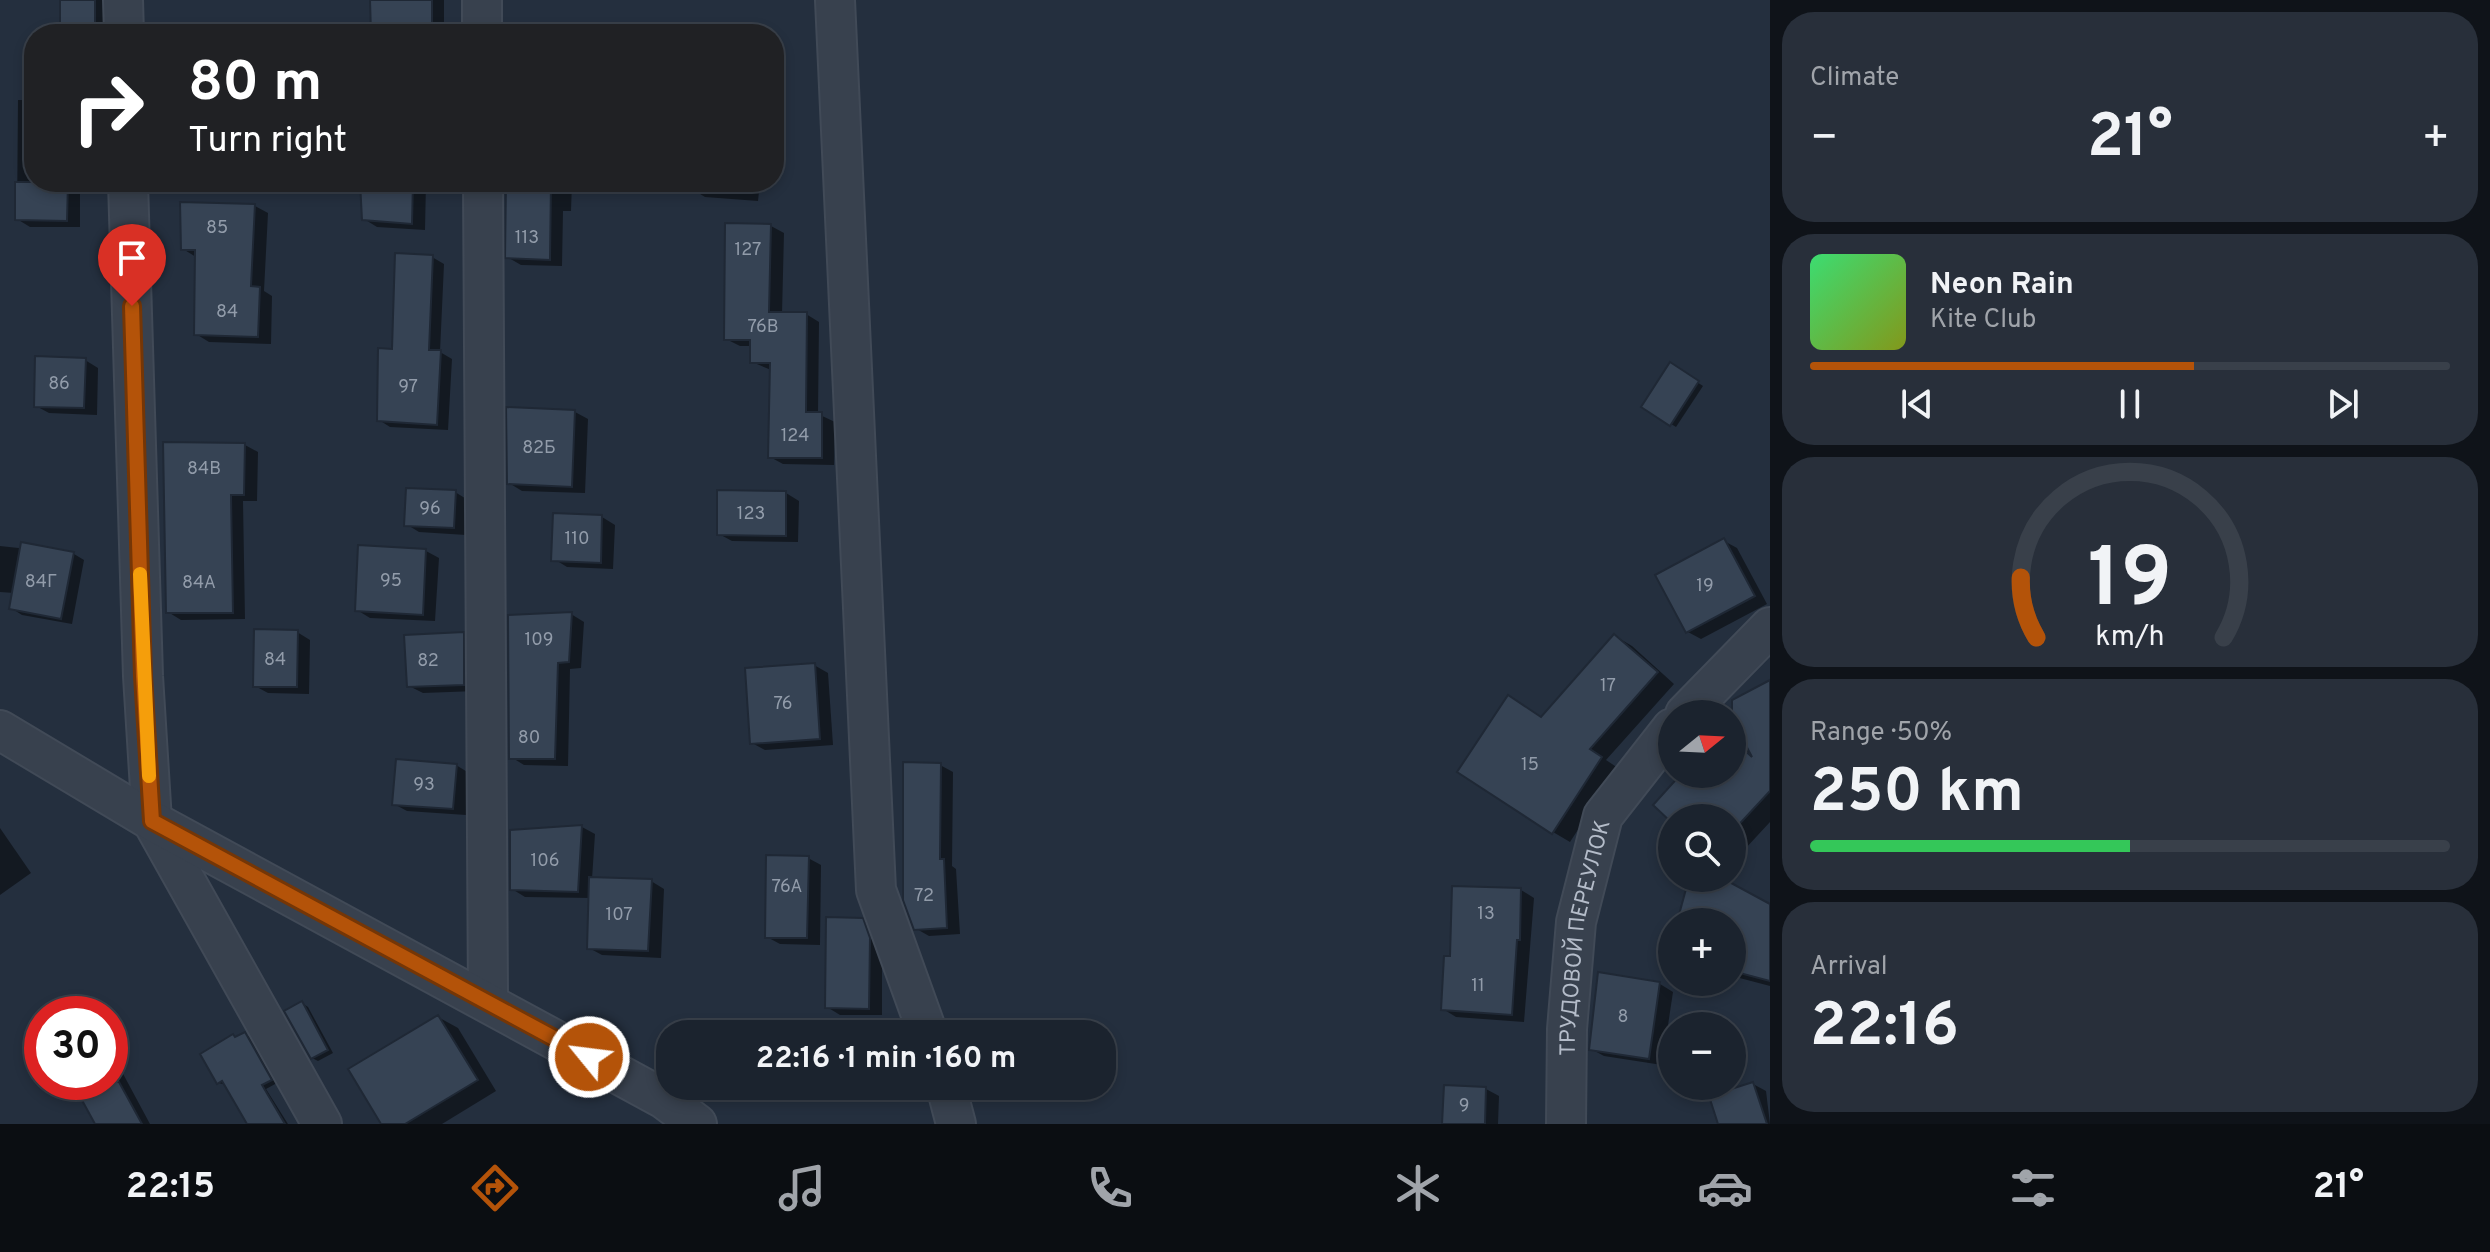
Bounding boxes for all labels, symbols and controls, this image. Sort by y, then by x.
text: 80 m [188,50,322,120]
icon: right [56,56,160,160]
text: Climate [1810,62,1899,95]
text: 21° [2087,102,2173,178]
text: − [1810,112,1838,168]
text: + [2422,112,2450,168]
text: Turn right [188,119,347,165]
house number: 85 [206,217,228,240]
pin [98,224,166,306]
house number: 113 [515,227,539,250]
icon: arrive [110,236,154,280]
house number: 127 [735,239,761,262]
text: Neon Rain [1930,267,2074,304]
house number: 84 [216,301,238,324]
text: Kite Club [1930,304,2036,337]
house number: 76В [747,316,779,339]
house number: 86 [48,373,70,396]
house number: 97 [398,376,418,399]
icon: previous [1895,382,1939,426]
icon: pause [2108,382,2152,426]
icon: next [2321,382,2365,426]
house number: 124 [781,425,809,448]
house number: 82Б [522,437,556,460]
house number: 84В [187,458,221,481]
house number: 96 [419,498,441,521]
house number: 123 [737,503,765,526]
house number: 110 [565,528,589,551]
text: 19 [2088,531,2172,636]
house number: 95 [380,570,402,593]
house number: 84Г [25,571,57,594]
house number: 84А [182,572,216,595]
house number: 19 [1696,575,1714,598]
text: km/h [2095,620,2165,656]
house number: 109 [524,629,554,652]
house number: 84 [264,649,286,672]
house number: 82 [417,650,439,673]
house number: 17 [1600,675,1616,698]
house number: 76 [773,693,793,716]
north arrow [1658,700,1746,788]
map controls [1658,700,1746,1100]
text: Range · 50% [1810,717,1952,750]
house number: 80 [518,727,540,750]
house number: 15 [1521,754,1539,777]
text: 250 km [1810,757,2024,833]
house number: 93 [413,774,435,797]
button: search [1658,804,1746,892]
street label: ТРУДОВОЙ ПЕРЕУЛОК [1556,817,1618,1056]
house number: 106 [530,850,560,873]
house number: 76А [771,876,803,899]
house number: 72 [914,885,934,908]
house number: 13 [1477,903,1495,926]
house number: 107 [605,904,633,927]
button: + [1658,908,1746,996]
text: Arrival [1810,951,1888,984]
house number: 11 [1471,975,1485,998]
text: 22:16 [1810,991,1959,1067]
speed limit sign: 30 [24,996,128,1100]
house number: 8 [1618,1006,1629,1029]
button: − [1658,1012,1746,1100]
position arrow [547,1015,631,1099]
text: 22:16 · 1 min · 160 m [756,1041,1016,1078]
house number: 9 [1459,1095,1469,1118]
icon: directions [467,1160,523,1216]
icon: music [774,1160,830,1216]
icon: phone [1082,1160,1138,1216]
icon: climate [1390,1160,1446,1216]
icon: car [1697,1160,1753,1216]
icon: filters [2005,1160,2061,1216]
text: 22:15 [126,1165,215,1211]
text: 21° [2313,1165,2364,1211]

